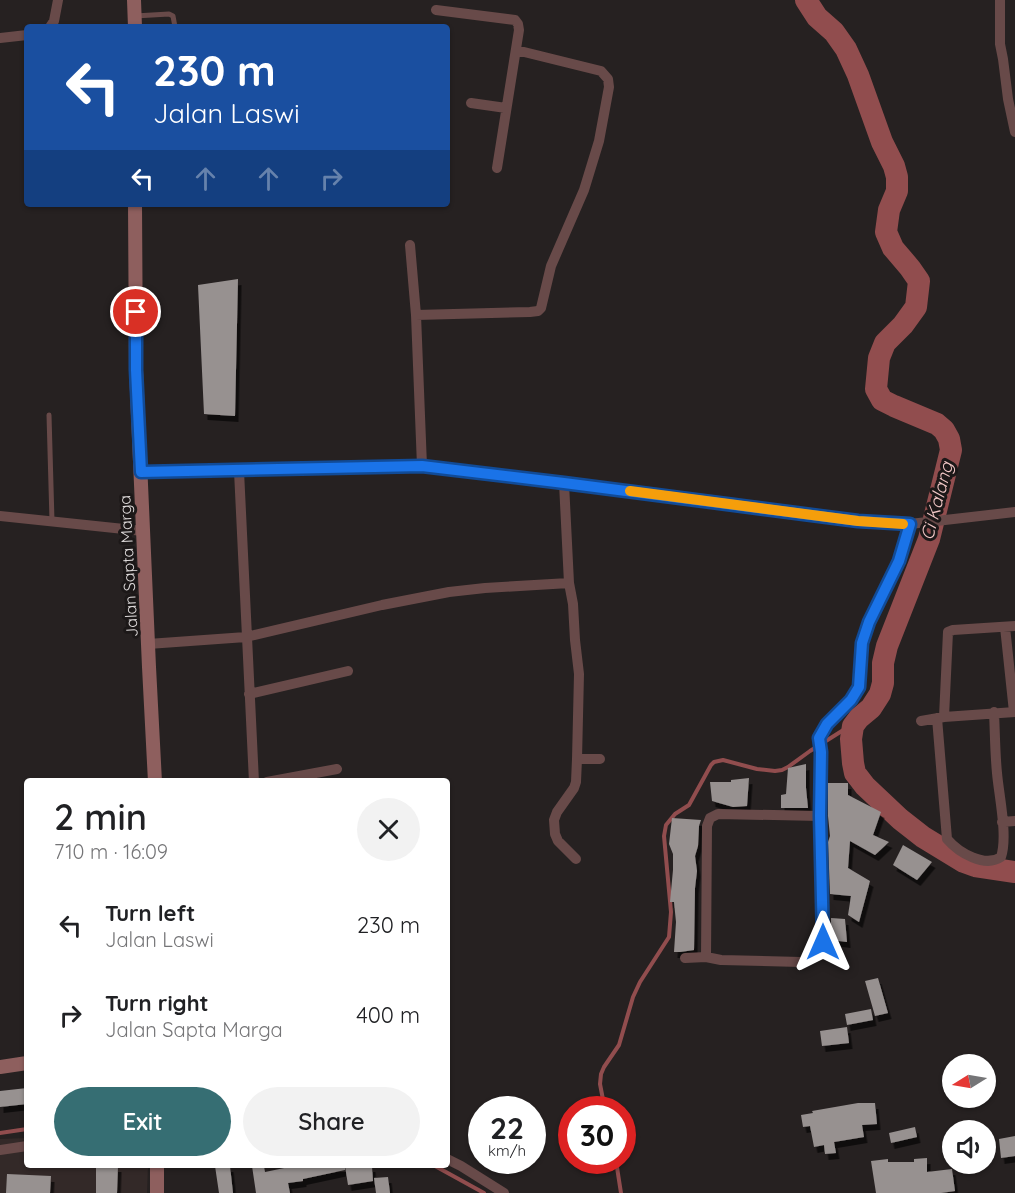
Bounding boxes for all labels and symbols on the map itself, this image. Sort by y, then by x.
pin [110,286,161,337]
water label: Ci Kalang [915,457,958,543]
street label: Jalan Sapta Marga [114,494,142,638]
position arrow [791,910,855,974]
north arrow [942,1054,996,1108]
speed limit sign: 30 [558,1096,636,1174]

